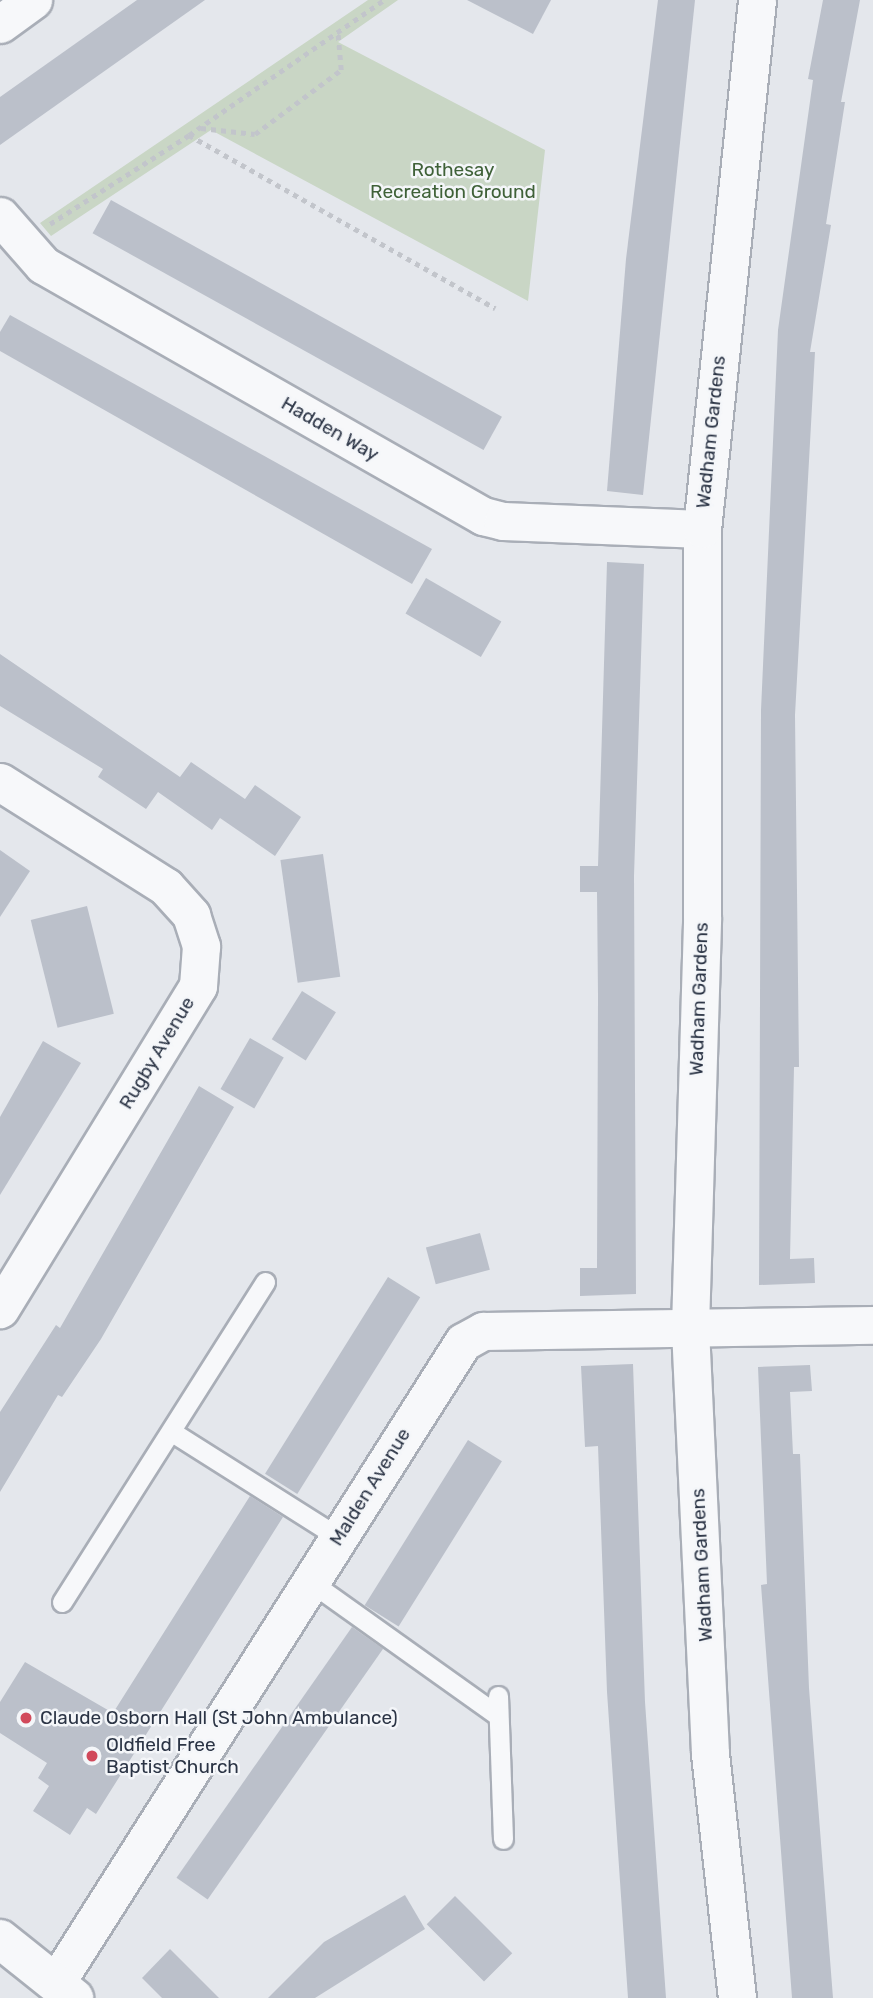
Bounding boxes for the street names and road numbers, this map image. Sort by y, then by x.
street label: Wadham Gardens [692,354,730,510]
street label: Hadden Way [277,392,383,466]
street label: Wadham Gardens [685,922,713,1076]
street label: Rugby Avenue [114,992,200,1114]
street label: Malden Avenue [325,1424,415,1550]
street label: Wadham Gardens [687,1488,717,1642]

